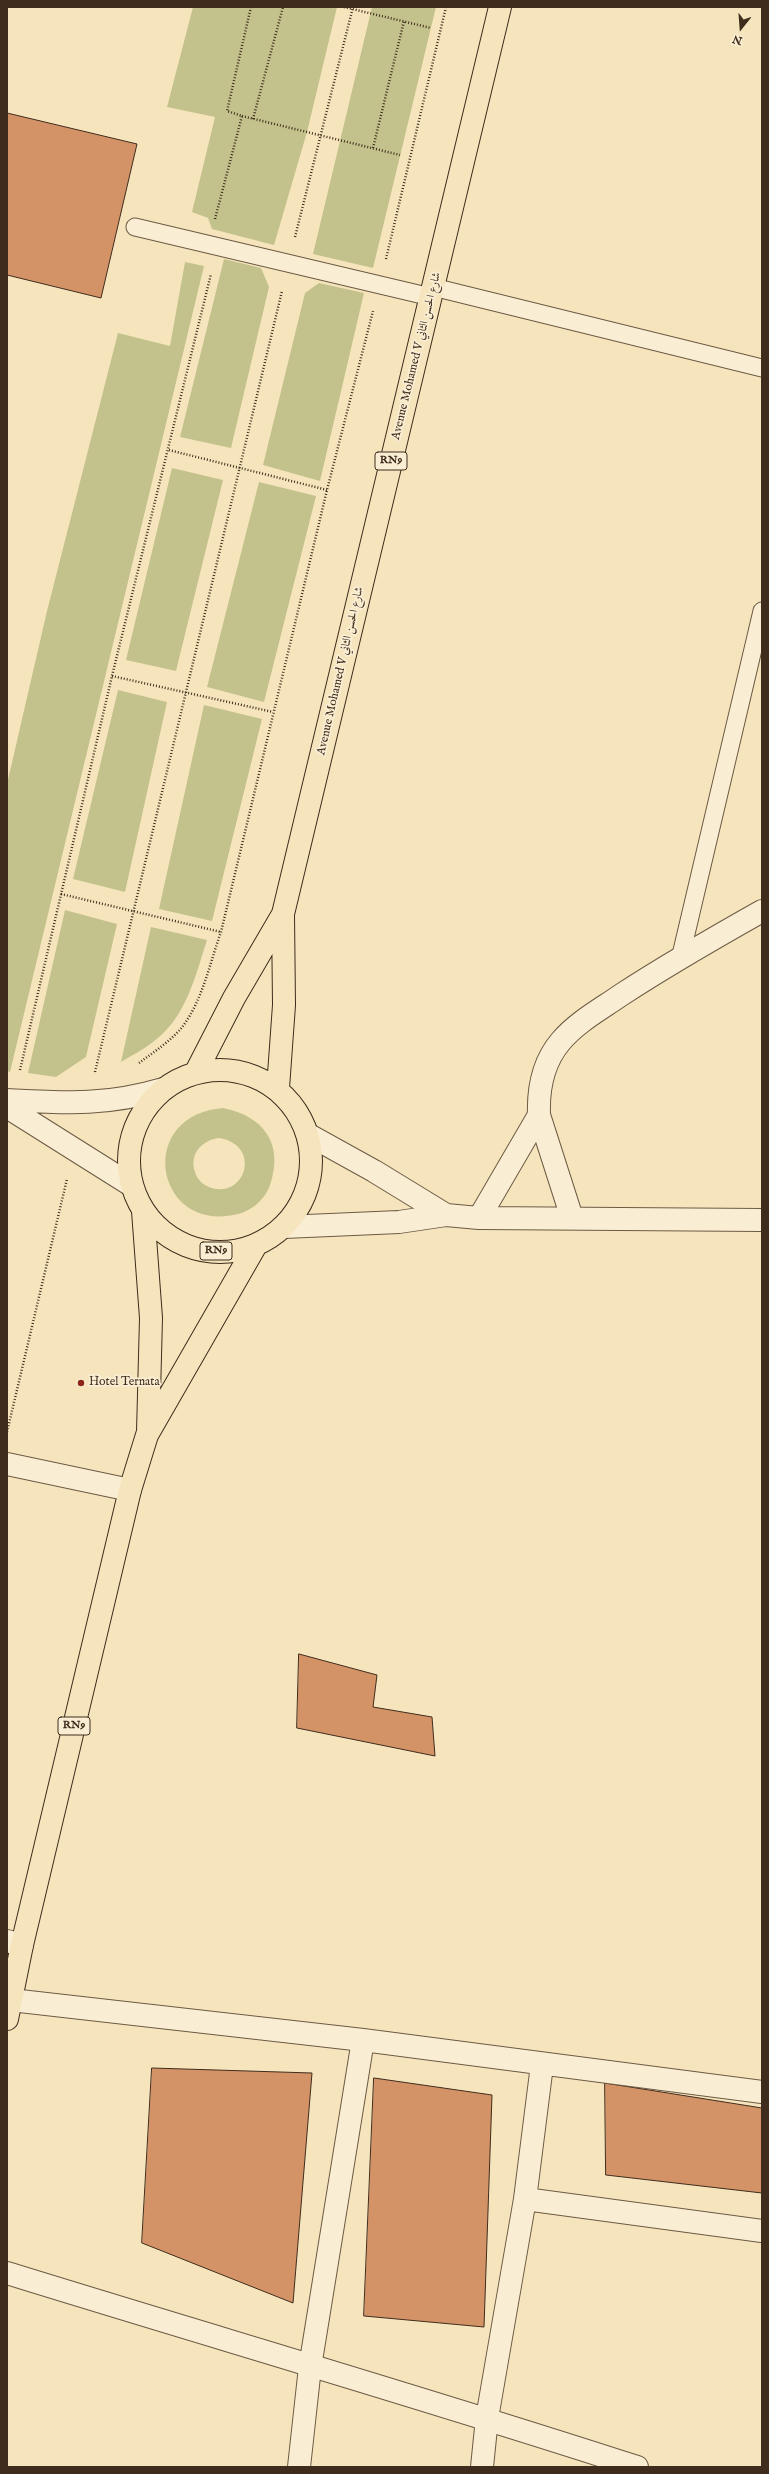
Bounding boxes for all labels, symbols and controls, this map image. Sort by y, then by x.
north arrow [721,8,761,48]
text: N [731,31,744,48]
street label: Avenue Mohamed V شارع الحسن الثاني [389,271,445,441]
road number: RN9 [375,452,407,470]
street label: Avenue Mohamed V شارع الحسن الثاني [315,585,367,757]
road number: RN9 [200,1242,232,1260]
place label: Hotel Ternata [89,1376,160,1390]
marker: Hotel Ternata [76,1378,86,1388]
road number: RN9 [58,1717,90,1735]

